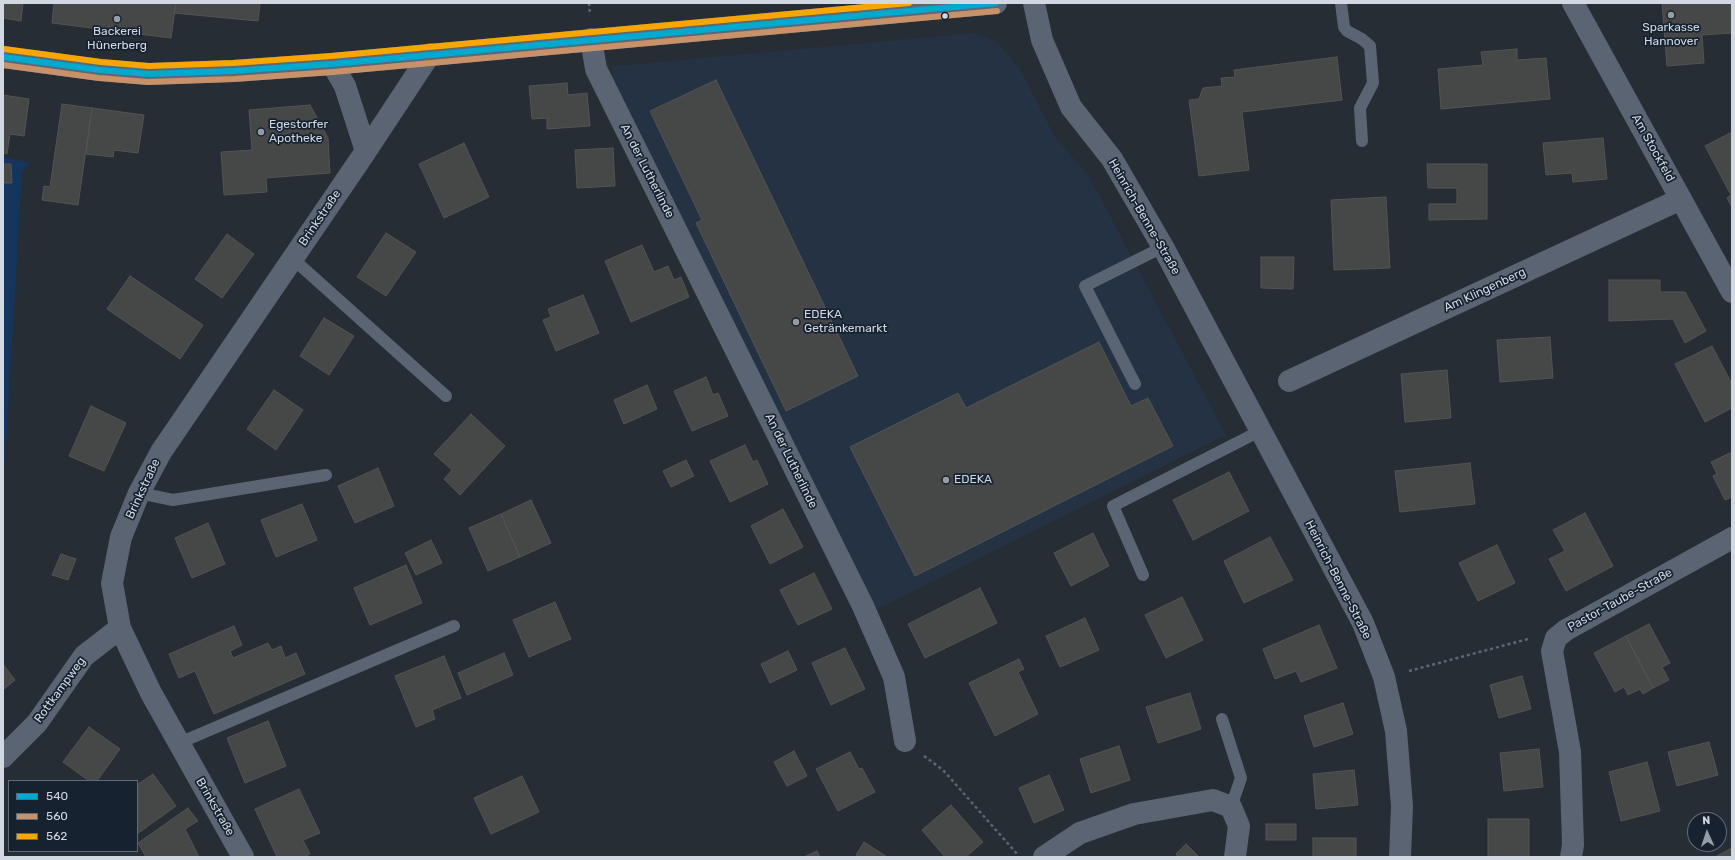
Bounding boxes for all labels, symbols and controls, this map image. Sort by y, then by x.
marker: Sparkasse Hannover [1666,10,1676,20]
unlabelled marker [940,11,950,21]
marker: Backerei Hünerberg [112,14,122,24]
place label: Sparkasse Hannover [1642,21,1700,49]
place label: Backerei Hünerberg [87,25,147,53]
street label: Am Stockfeld [1629,112,1677,184]
place label: Egestorfer Apotheke [269,118,328,146]
street label: An der Lutherlinde [617,122,677,220]
marker: Egestorfer Apotheke [256,127,266,137]
street label: Heinrich-Benne-Straße [1105,157,1183,277]
street label: Brinkstraße [296,187,344,249]
street label: Am Klingenberg [1442,265,1528,315]
place label: EDEKA Getränkemarkt [804,308,887,336]
marker: EDEKA Getränkemarkt [791,317,801,327]
street label: An der Lutherlinde [762,411,820,511]
street label: Brinkstraße [123,457,163,521]
place label: EDEKA [954,473,992,487]
marker: EDEKA [941,475,951,485]
street label: Heinrich-Benne-Straße [1302,518,1374,642]
street label: Pastor-Taube-Straße [1565,565,1675,635]
street label: Rottkampweg [31,654,89,726]
street label: Brinkstraße [193,775,237,839]
legend [8,780,138,852]
text: 540 [46,789,68,803]
text: 560 [46,809,68,823]
north arrow [1687,812,1727,852]
text: N [1702,814,1711,827]
text: 562 [46,829,67,843]

